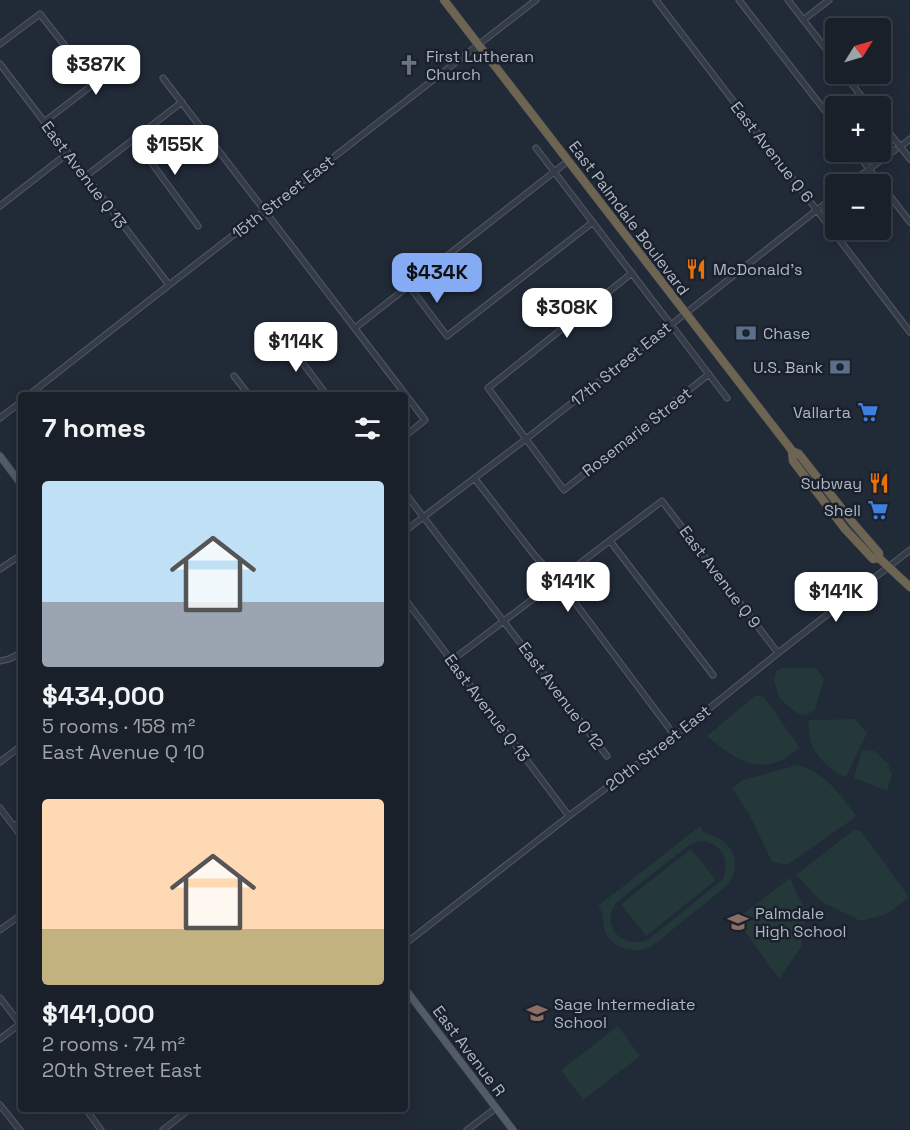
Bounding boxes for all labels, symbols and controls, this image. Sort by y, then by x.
north arrow [825,18,891,84]
map controls [825,18,891,240]
pin: $387K [54,45,138,96]
place label: First Lutheran Church [426,46,534,85]
text: $387K [66,51,126,77]
church icon: First Lutheran Church [397,53,421,77]
button: + [825,96,891,162]
street label: East Avenue Q 6 [726,97,818,207]
street label: East Avenue Q 13 [37,117,131,233]
pin: $155K [133,125,217,176]
text: $155K [146,131,204,157]
street label: East Palmdale Boulevard [564,137,694,299]
street label: 15th Street East [228,150,338,244]
button: − [825,174,891,240]
pin: $434K [395,253,479,304]
restaurant icon: McDonald's [684,257,708,281]
text: $434K [406,259,468,285]
place label: McDonald's [713,259,803,280]
pin: $308K [525,288,609,339]
text: $308K [536,294,598,320]
street label: 17th Street East [566,317,676,411]
bank icon: Chase [734,321,758,345]
pin: $114K [254,322,338,373]
place label: Chase [763,323,810,344]
text: $114K [268,328,324,354]
bank icon: U.S. Bank [828,355,852,379]
place label: U.S. Bank [753,357,823,378]
street label: Rosemarie Street [578,383,696,481]
supermarket icon: Vallarta [856,400,880,424]
place label: Vallarta [793,402,851,423]
text: 7 homes [42,411,146,445]
icon: filters [351,412,384,445]
restaurant icon: Subway [867,471,891,495]
place label: Subway [801,473,862,494]
supermarket icon: Shell [866,498,890,522]
place label: Shell [824,500,861,521]
icon: home [159,520,267,628]
street label: East Avenue Q 9 [675,522,765,632]
pin: $141K [526,562,610,613]
text: $141K [541,568,595,594]
pin: $141K [794,572,878,623]
text: $141K [809,578,863,604]
street label: East Avenue Q 12 [514,638,608,754]
street label: East Avenue Q 13 [440,650,534,766]
text: $434,000 [42,679,165,713]
street label: 20th Street East [601,700,715,796]
text: 5 rooms · 158 m² [42,713,195,739]
text: East Avenue Q 10 [42,739,205,765]
icon: home [159,838,267,946]
place label: Palmdale High School [755,903,846,942]
school or university icon: Palmdale High School [726,910,750,934]
place label: Sage Intermediate School [554,994,695,1033]
text: $141,000 [42,997,155,1031]
street label: East Avenue R [428,1001,510,1101]
school or university icon: Sage Intermediate School [525,1001,549,1025]
text: 2 rooms · 74 m² [42,1031,185,1057]
text: 20th Street East [42,1057,202,1083]

